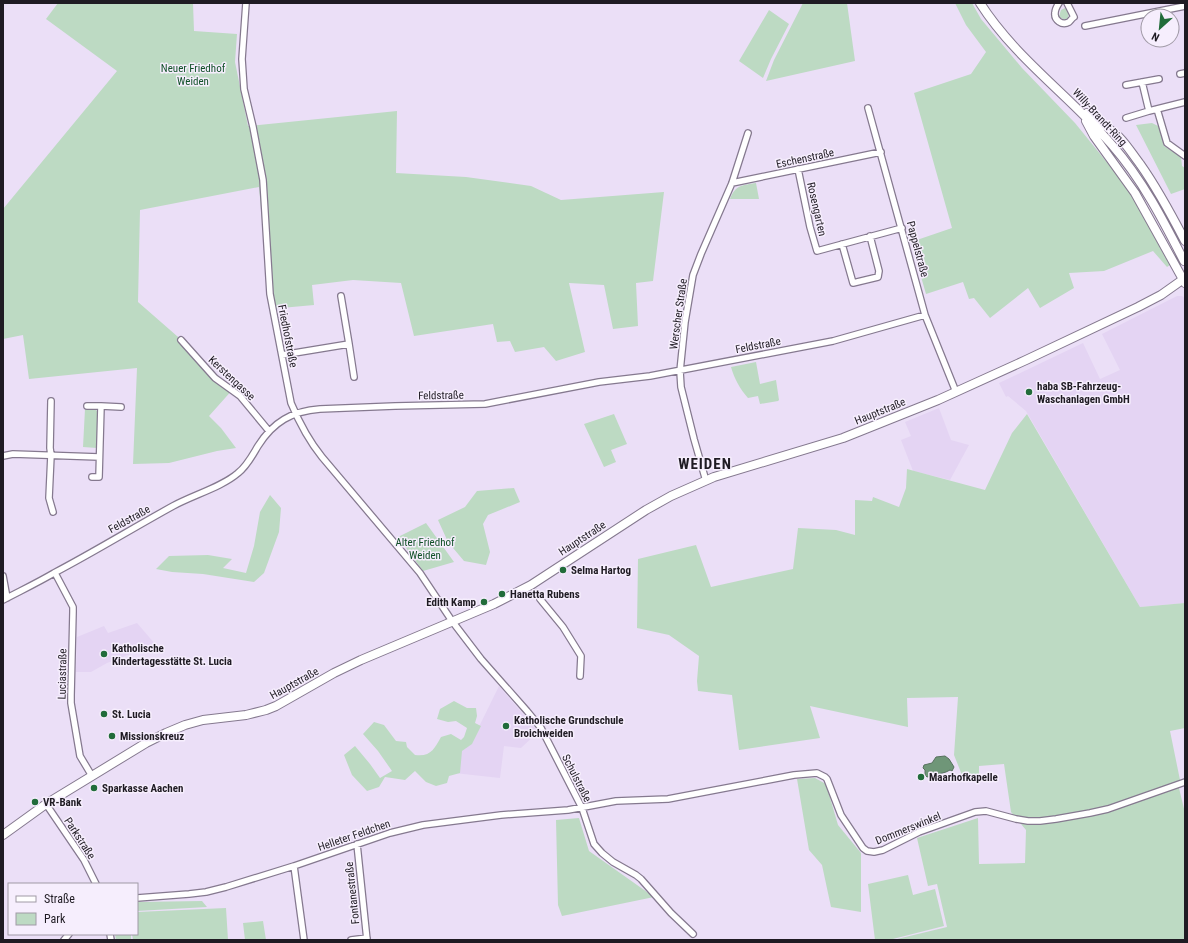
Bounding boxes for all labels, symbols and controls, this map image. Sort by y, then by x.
north arrow [1140,8,1180,48]
text: N [1150,29,1162,44]
park label: Neuer Friedhof Weiden [161,62,226,88]
street label: Willy-Brandt-Ring [1070,86,1129,149]
street label: Eschenstraße [775,146,835,171]
street label: Rosengarten [804,181,829,237]
street label: Pappelstraße [904,220,931,279]
street label: Werscher Straße [667,278,690,350]
street label: Friedhofstraße [275,304,300,369]
street label: Feldstraße [734,335,782,356]
street label: Kerstengasse [206,353,258,403]
place label: haba SB-Fahrzeug- Waschanlagen GmbH [1037,380,1130,406]
marker: haba SB-Fahrzeug- Waschanlagen GmbH [1024,387,1034,397]
street label: Feldstraße [418,389,464,402]
street label: Hauptstraße [853,395,908,428]
district label: WEIDEN [678,455,732,473]
street label: Feldstraße [106,503,152,536]
street label: Hauptstraße [556,518,608,558]
park label: Alter Friedhof Weiden [395,536,455,562]
place label: Selma Hartog [571,564,631,577]
marker: Selma Hartog [558,565,568,575]
place label: Hanetta Rubens [510,588,580,601]
marker: Hanetta Rubens [497,589,507,599]
place label: Edith Kamp [426,596,477,609]
marker: Edith Kamp [479,597,489,607]
place label: Katholische Kindertagesstätte St. Lucia [112,642,232,668]
street label: Luciastraße [56,649,69,700]
marker: Katholische Kindertagesstätte St. Lucia [99,649,109,659]
street label: Hauptstraße [268,665,321,702]
place label: St. Lucia [112,708,151,721]
marker: St. Lucia [99,709,109,719]
place label: Katholische Grundschule Broichweiden [514,714,624,740]
marker: Katholische Grundschule Broichweiden [501,721,511,731]
place label: Missionskreuz [120,730,184,743]
marker: Missionskreuz [107,731,117,741]
street label: Schulstraße [559,752,594,804]
place label: Maarhofkapelle [929,771,998,784]
marker: Maarhofkapelle [916,772,926,782]
place label: Sparkasse Aachen [102,782,183,795]
marker: Sparkasse Aachen [89,783,99,793]
place label: VR-Bank [43,796,82,809]
marker: VR-Bank [30,797,40,807]
street label: Dommerswinkel [874,809,943,847]
street label: Parkstraße [61,815,98,862]
street label: Helleter Feldchen [316,817,392,854]
street label: Fontanestraße [343,861,362,925]
legend [8,883,138,935]
text: Straße [44,892,75,906]
text: Park [44,912,66,926]

